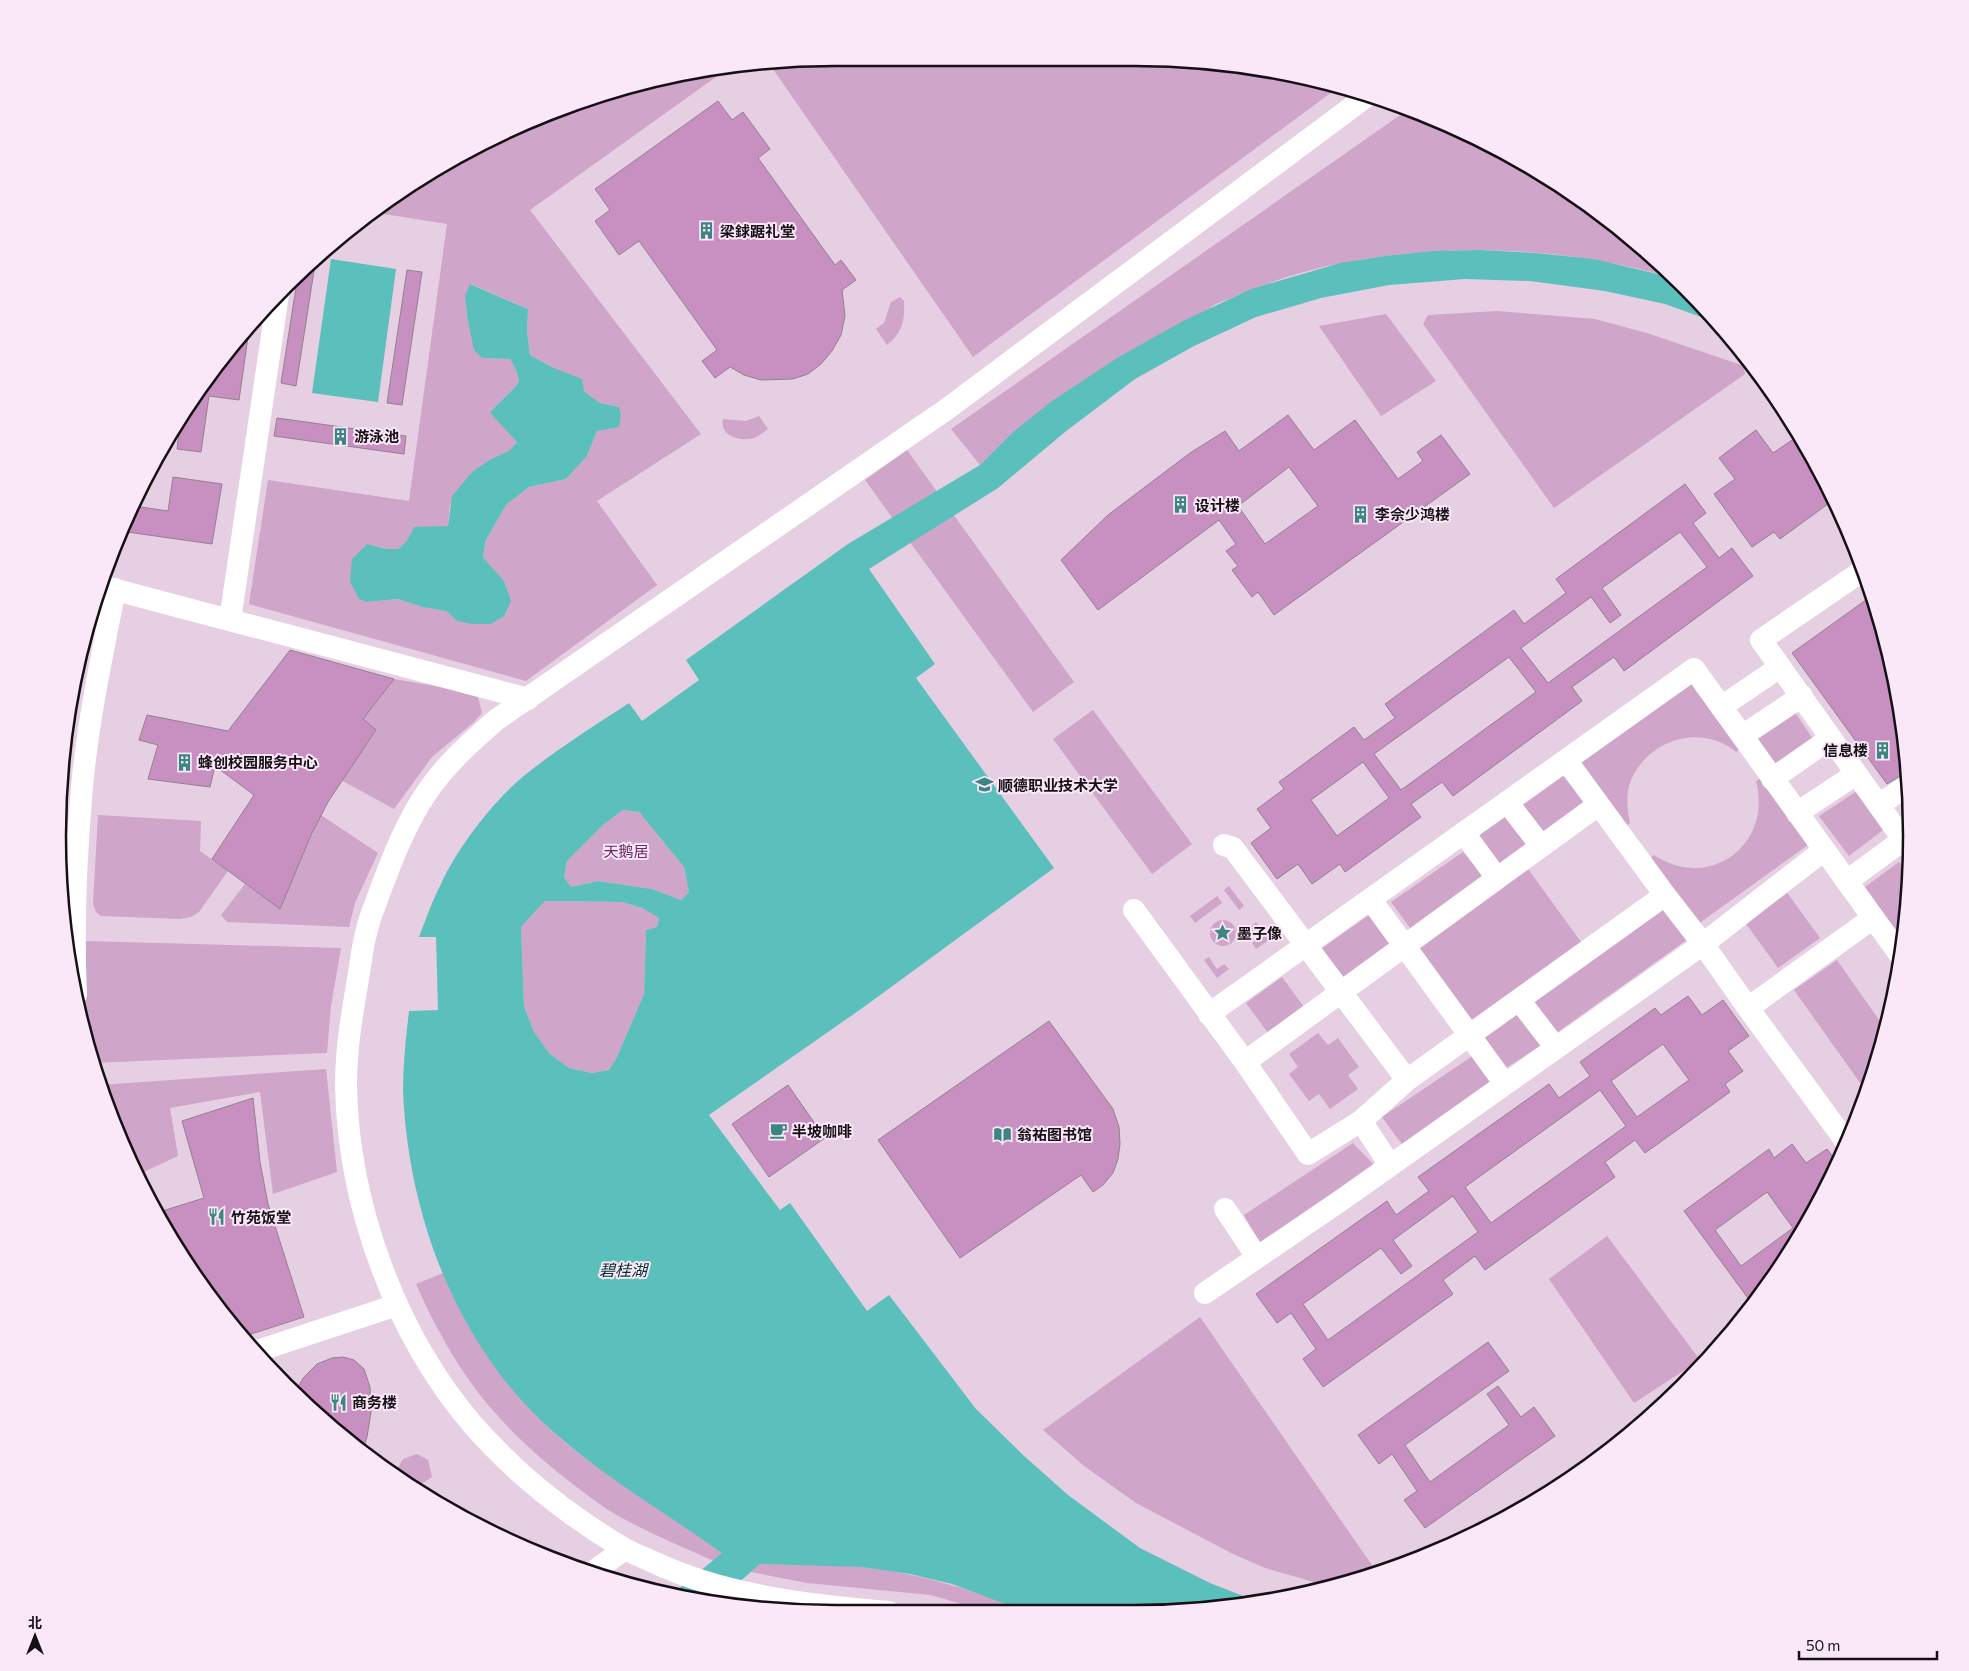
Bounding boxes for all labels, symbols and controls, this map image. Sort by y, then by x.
building icon: 梁銶踞礼堂 [696,221,716,241]
place label: 梁銶踞礼堂 [720,222,795,240]
building icon: 游泳池 [330,426,350,446]
place label: 游泳池 [354,427,399,445]
building icon: 设计楼 [1171,495,1191,515]
place label: 设计楼 [1195,496,1240,514]
building icon: 李佘少鸿楼 [1351,504,1371,524]
place label: 李佘少鸿楼 [1375,505,1450,523]
building icon: 信息楼 [1872,740,1892,760]
place label: 信息楼 [1823,741,1868,759]
building icon: 蜂创校园服务中心 [174,752,194,772]
place label: 蜂创校园服务中心 [198,753,318,771]
school or university icon: 顺德职业技术大学 [974,775,994,795]
place label: 顺德职业技术大学 [998,776,1118,794]
park label: 天鹅居 [603,842,649,860]
place icon: 墨子像 [1213,923,1233,943]
place label: 墨子像 [1237,924,1282,942]
cafe icon: 半坡咖啡 [768,1121,788,1141]
place label: 半坡咖啡 [792,1122,852,1140]
library icon: 翁祐图书馆 [993,1124,1013,1144]
place label: 翁祐图书馆 [1017,1125,1092,1143]
restaurant icon: 竹苑饭堂 [207,1207,227,1227]
place label: 竹苑饭堂 [231,1208,291,1226]
water label: 碧桂湖 [599,1260,650,1279]
restaurant icon: 商务楼 [328,1392,348,1412]
place label: 商务楼 [352,1393,397,1411]
north arrow [10,1611,60,1661]
text: 北 [28,1614,42,1631]
scale bar [1799,1628,1936,1660]
text: 50 m [1806,1636,1840,1654]

